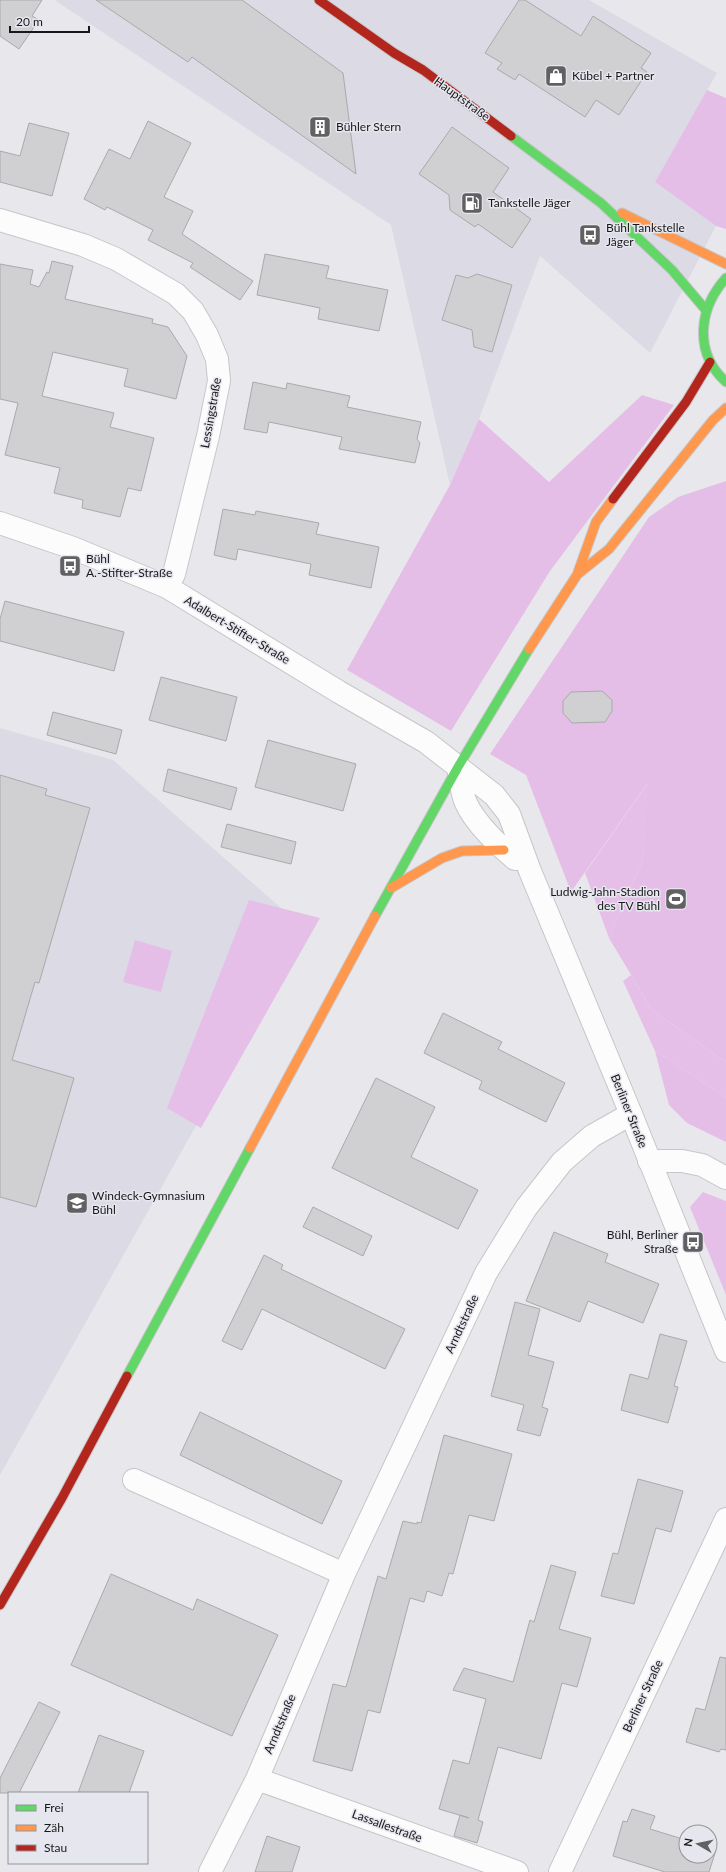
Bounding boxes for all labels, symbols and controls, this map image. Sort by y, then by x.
scale bar [10,8,89,34]
text: 20 m [16,14,43,29]
shop icon: Kübel + Partner [543,63,569,89]
place label: Kübel + Partner [572,68,655,83]
street label: Hauptstraße [431,73,493,124]
building icon: Bühler Stern [307,114,333,140]
place label: Bühler Stern [336,119,401,134]
fuel station icon: Tankstelle Jäger [459,190,485,216]
place label: Tankstelle Jäger [488,195,571,210]
place label: Bühl Tankstelle Jäger [606,220,685,249]
bus stop icon: Bühl Tankstelle Jäger [577,222,603,248]
street label: Lessingstraße [197,376,224,449]
place label: Bühl A.-Stifter-Straße [86,551,172,580]
bus stop icon: Bühl A.-Stifter-Straße [57,553,83,579]
street label: Adalbert-Stifter-Straße [182,592,293,667]
place label: Ludwig-Jahn-Stadion des TV Bühl [550,884,660,913]
sports icon: Ludwig-Jahn-Stadion des TV Bühl [663,886,689,912]
street label: Berliner Straße [608,1072,651,1150]
place label: Windeck-Gymnasium Bühl [92,1188,205,1217]
school or university icon: Windeck-Gymnasium Bühl [64,1190,90,1216]
place label: Bühl, Berliner Straße [607,1227,679,1256]
bus stop icon: Bühl, Berliner Straße [680,1229,706,1255]
street label: Arndtstraße [441,1292,482,1356]
street label: Berliner Straße [619,1657,666,1734]
street label: Arndtstraße [260,1692,299,1756]
legend [8,1792,148,1864]
text: Frei [44,1800,64,1815]
street label: Lassallestraße [350,1806,424,1845]
text: Zäh [44,1820,64,1835]
north arrow [678,1824,718,1864]
text: N [681,1837,695,1848]
text: Stau [44,1840,67,1855]

